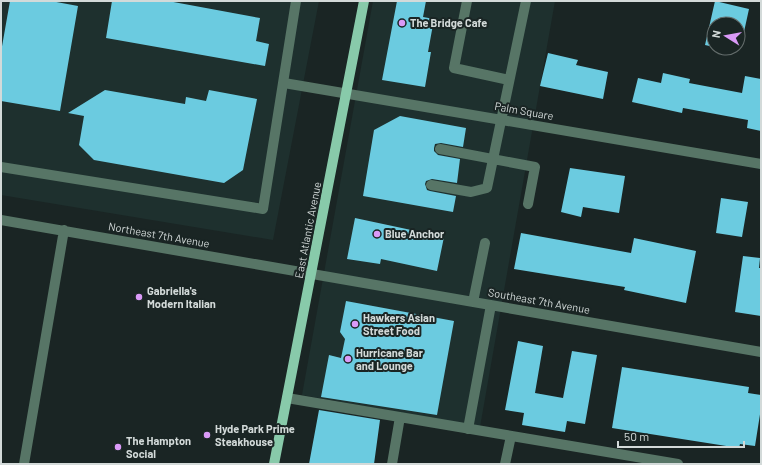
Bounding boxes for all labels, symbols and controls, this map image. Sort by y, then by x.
place label: The Bridge Cafe [410,16,487,29]
north arrow [706,16,746,56]
marker: The Bridge Cafe [397,18,407,28]
text: N [709,29,723,39]
street label: Palm Square [494,99,555,122]
street label: East Atlantic Avenue [292,180,323,279]
street label: Northeast 7th Avenue [107,219,211,250]
place label: Blue Anchor [385,227,445,240]
marker: Blue Anchor [372,229,382,239]
place label: Gabriella's Modern Italian [147,284,216,310]
street label: Southeast 7th Avenue [487,285,591,316]
marker: Gabriella's Modern Italian [134,292,144,302]
place label: Hawkers Asian Street Food [363,311,435,337]
marker: Hawkers Asian Street Food [350,319,360,329]
place label: Hurricane Bar and Lounge [356,346,424,372]
marker: Hurricane Bar and Lounge [343,354,353,364]
place label: Hyde Park Prime Steakhouse [215,422,295,448]
scale bar [618,423,744,449]
text: 50 m [624,429,649,443]
marker: Hyde Park Prime Steakhouse [202,430,212,440]
place label: The Hampton Social [126,434,191,460]
marker: The Hampton Social [113,442,123,452]

